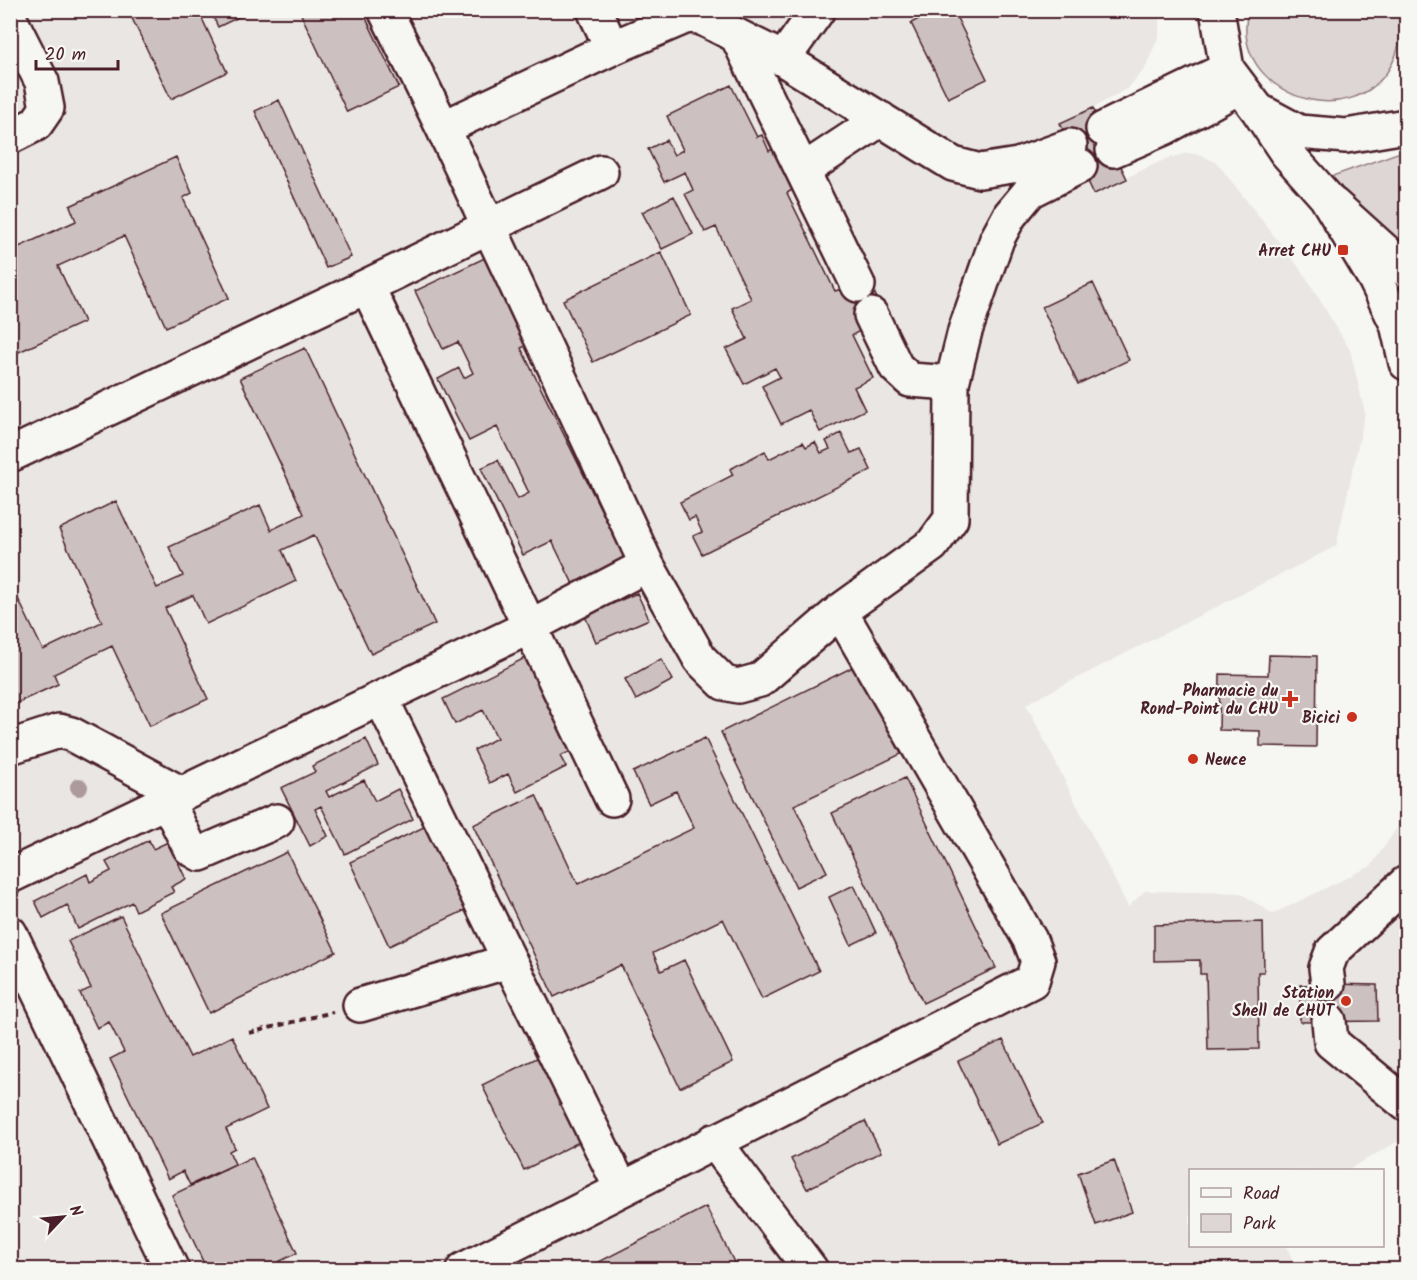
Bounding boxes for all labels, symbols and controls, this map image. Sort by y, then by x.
scale bar [36,33,118,71]
text: 20 m [45,41,86,70]
place label: Arret CHU [1258,239,1331,264]
marker: Arret CHU [1336,243,1350,257]
place label: Pharmacie du Rond-Point du CHU [1140,679,1278,722]
marker: Pharmacie du Rond-Point du CHU [1283,692,1297,706]
place label: Bicici [1302,706,1341,731]
marker: Bicici [1345,710,1359,724]
place label: Neuce [1205,748,1247,773]
marker: Neuce [1186,752,1200,766]
place label: Station Shell de CHUT [1233,981,1335,1024]
marker: Station Shell de CHUT [1339,994,1353,1008]
legend [1189,1169,1384,1247]
text: Road [1243,1180,1280,1209]
north arrow [33,1187,93,1247]
text: N [62,1201,89,1221]
text: Park [1243,1210,1276,1239]

